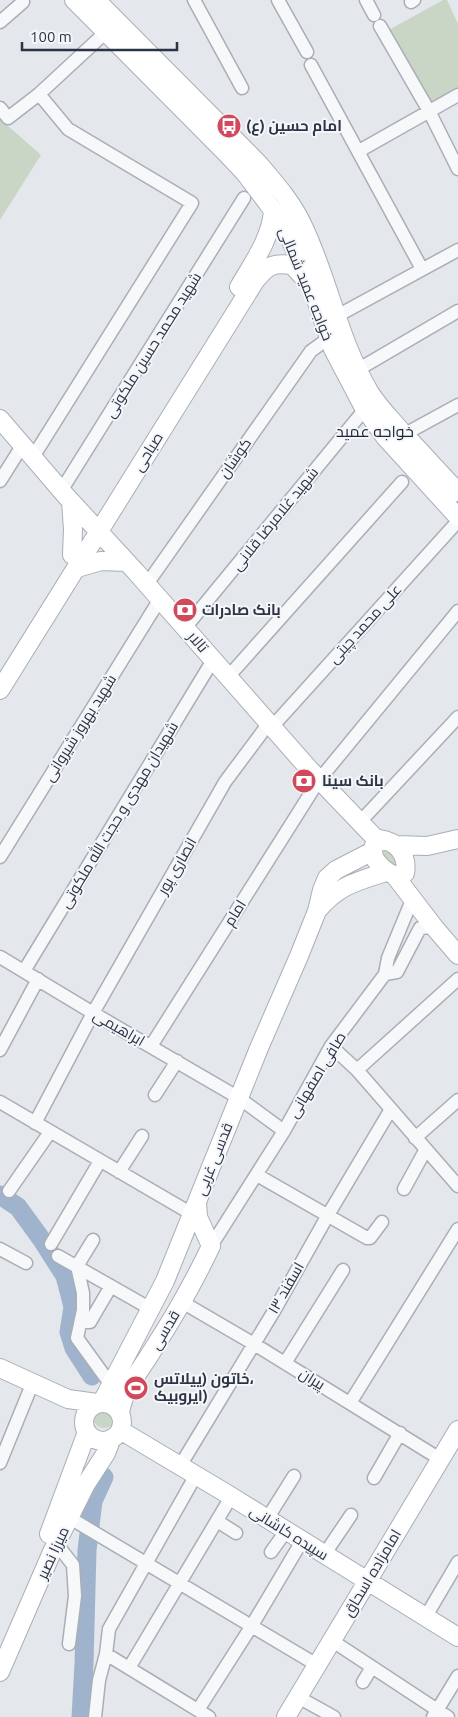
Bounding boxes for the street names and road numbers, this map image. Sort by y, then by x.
street label: خواجه عمید شمالی [274,225,337,344]
street label: شهید محمد حسین ملکوتی [101,269,206,422]
street label: صباحی [129,429,168,475]
street label: کوشان [215,434,256,482]
street label: شهید غلامرضا قلانی [228,464,323,575]
street label: علی محمد چیتی [325,581,406,668]
street label: تالار [183,627,212,656]
street label: شهید بهروز شیروانی [40,671,121,785]
street label: شهیدان مهدی و حجت الله ملکوتی [55,718,183,912]
street label: انصاری پور [153,834,201,899]
street label: امام [220,897,251,930]
street label: ابراهیمی [90,1006,148,1051]
street label: صافی اصفهانی [284,1029,351,1122]
street label: قدسی غربی [191,1120,238,1198]
street label: اسفند ۱۳ [264,1259,307,1317]
street label: قدسی [146,1307,185,1353]
street label: پیران [295,1364,328,1395]
street label: سپیده کاشانی [246,1502,332,1565]
street label: میرزا نصیر [33,1524,73,1583]
street label: امامزاده اسحاق [339,1526,406,1620]

